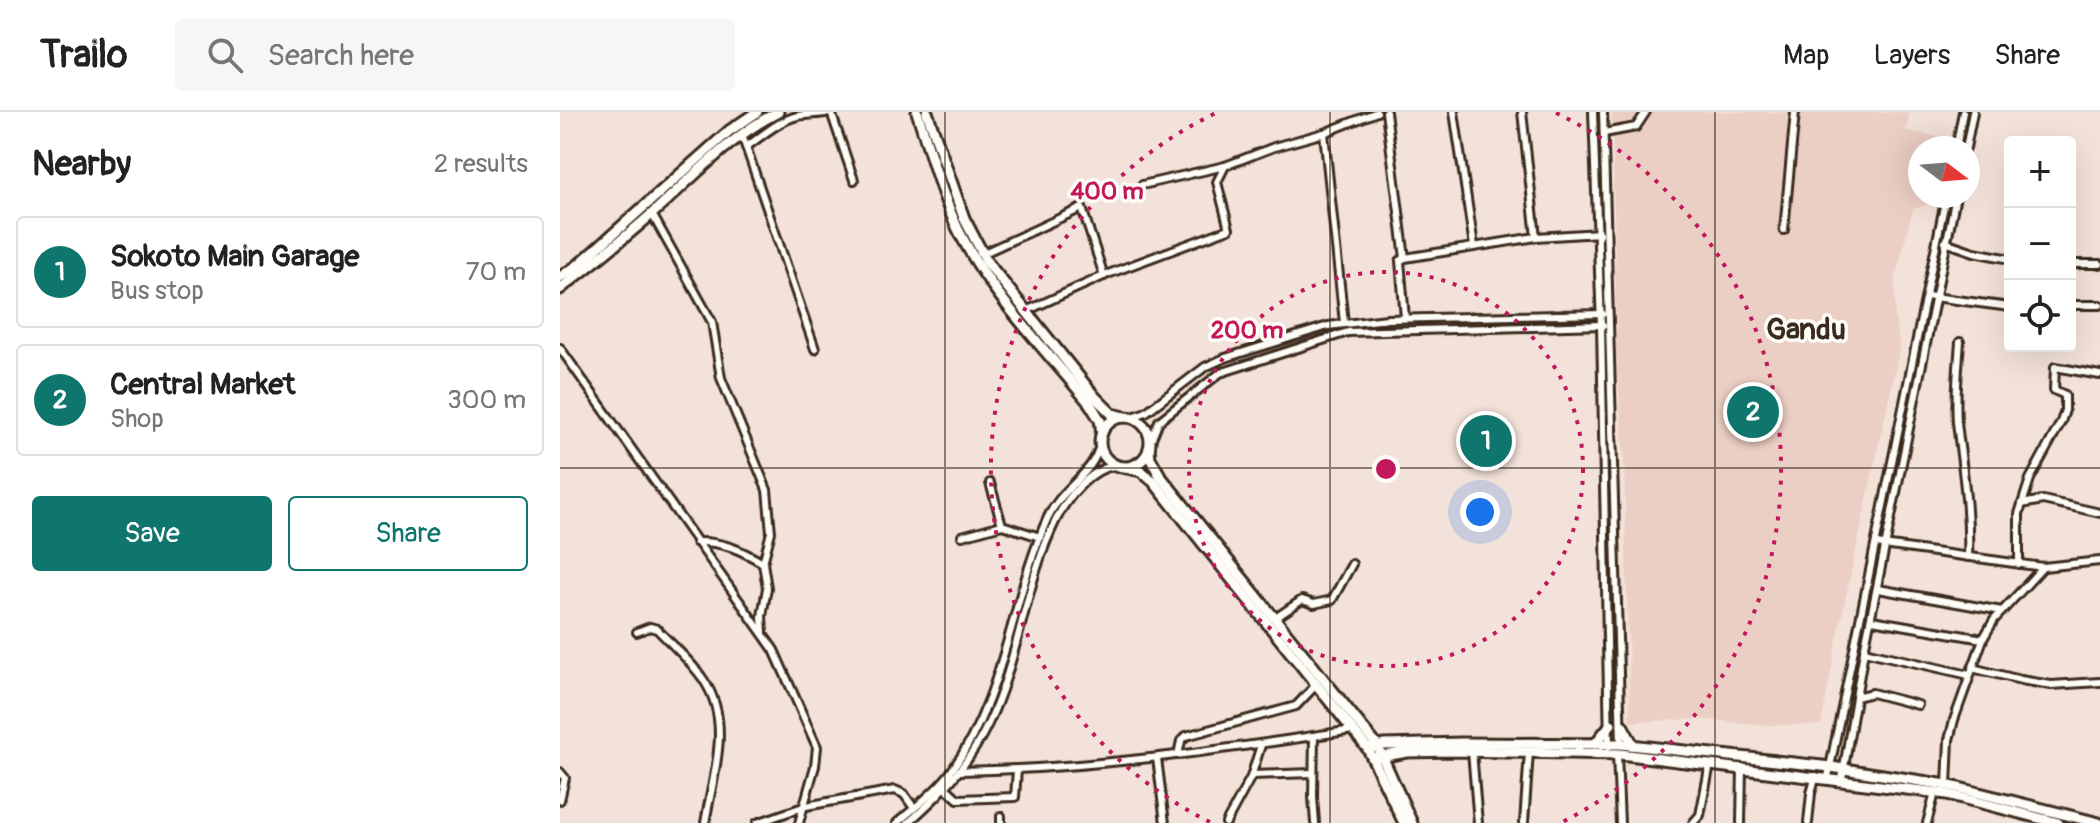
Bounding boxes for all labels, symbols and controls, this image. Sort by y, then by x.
search box [175,19,735,91]
text: Trailo [40,31,127,79]
icon: search [203,33,247,77]
text: Search here [267,37,414,74]
text: Map [1783,38,1829,73]
text: Layers [1873,38,1950,73]
text: Share [1994,38,2060,73]
north arrow [1908,136,1980,208]
map controls [2004,136,2076,352]
button: + [2004,136,2076,208]
text: Nearby [32,143,131,186]
text: 2 results [434,148,528,180]
text: 400 m [1070,177,1144,206]
button: − [2004,208,2076,280]
text: Sokoto Main Garage [110,238,359,275]
text: 1 [55,256,65,288]
text: 70 m [466,256,526,288]
text: Bus stop [110,275,204,307]
button: locate [2004,280,2076,352]
district label: Gandu [1766,311,1846,348]
text: 200 m [1211,316,1283,345]
text: Central Market [110,366,295,403]
pin: 2 [1727,382,1779,442]
text: 2 [53,384,67,416]
text: 300 m [447,384,526,416]
text: Shop [110,403,164,435]
pin: 1 [1460,411,1512,471]
centre of rings [1372,455,1400,483]
your location [1460,492,1500,532]
button: Save [32,496,272,571]
button: Share [288,496,528,571]

